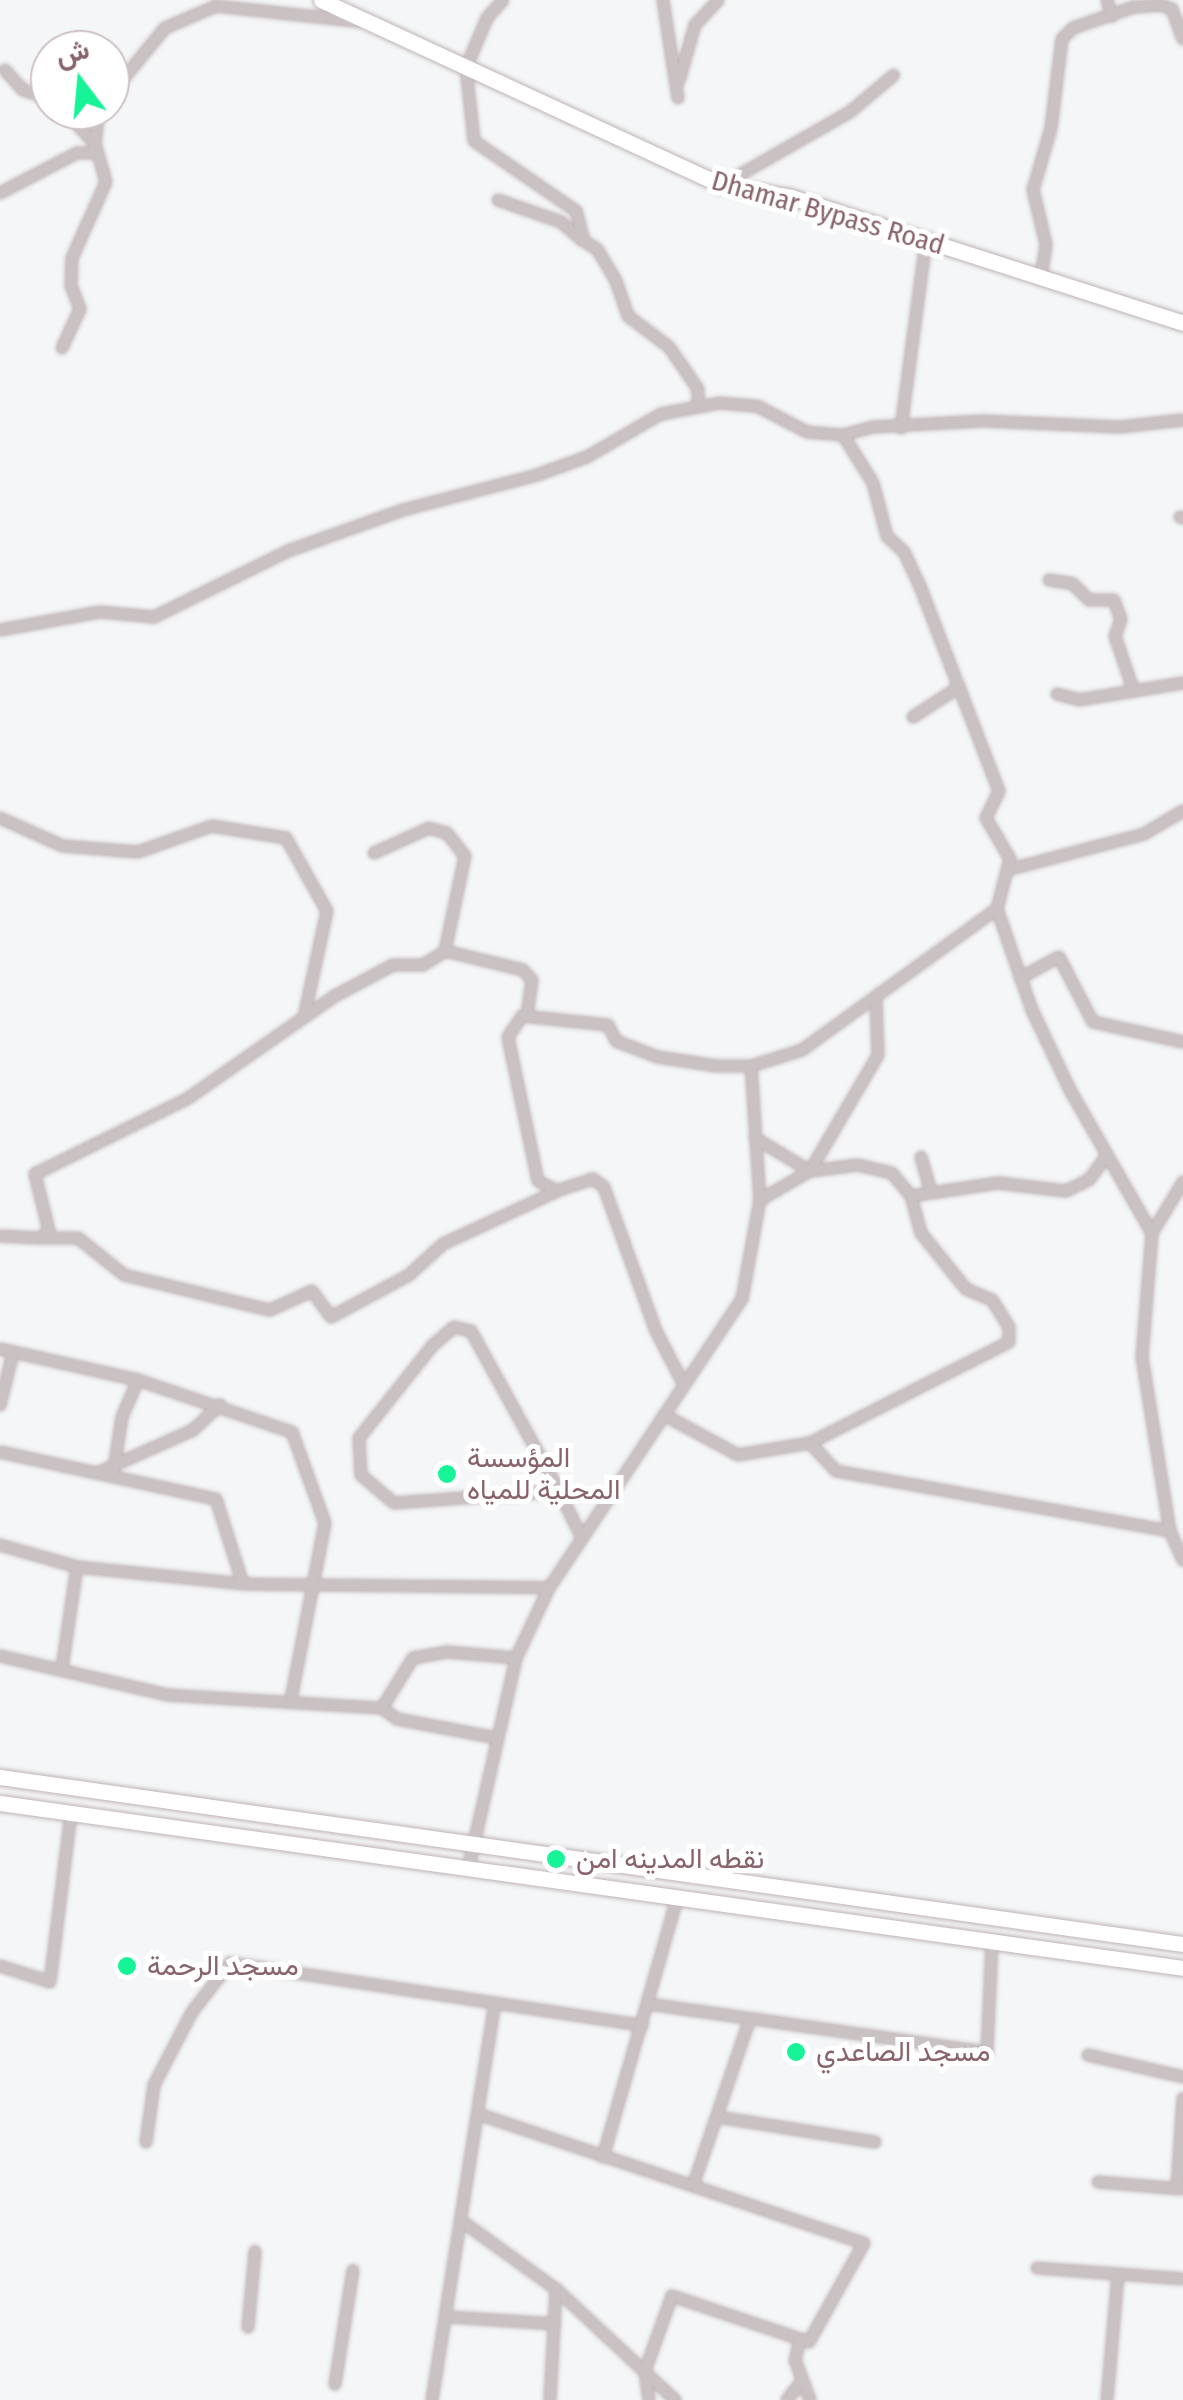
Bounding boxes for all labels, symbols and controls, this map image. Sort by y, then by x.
north arrow [30,30,130,130]
text: ش [51,32,93,73]
street label: Dhamar Bypass Road [708,164,948,262]
place label: المؤسسة المحلية للمياه [467,1441,620,1507]
marker: المؤسسة المحلية للمياه [436,1463,458,1485]
place label: نقطه المدينه امن [576,1842,764,1876]
marker: نقطه المدينه امن [545,1848,567,1870]
place label: مسجد الرحمة [147,1949,299,1983]
marker: مسجد الرحمة [116,1955,138,1977]
place label: مسجد الصاعدي [816,2035,990,2069]
marker: مسجد الصاعدي [785,2041,807,2063]

